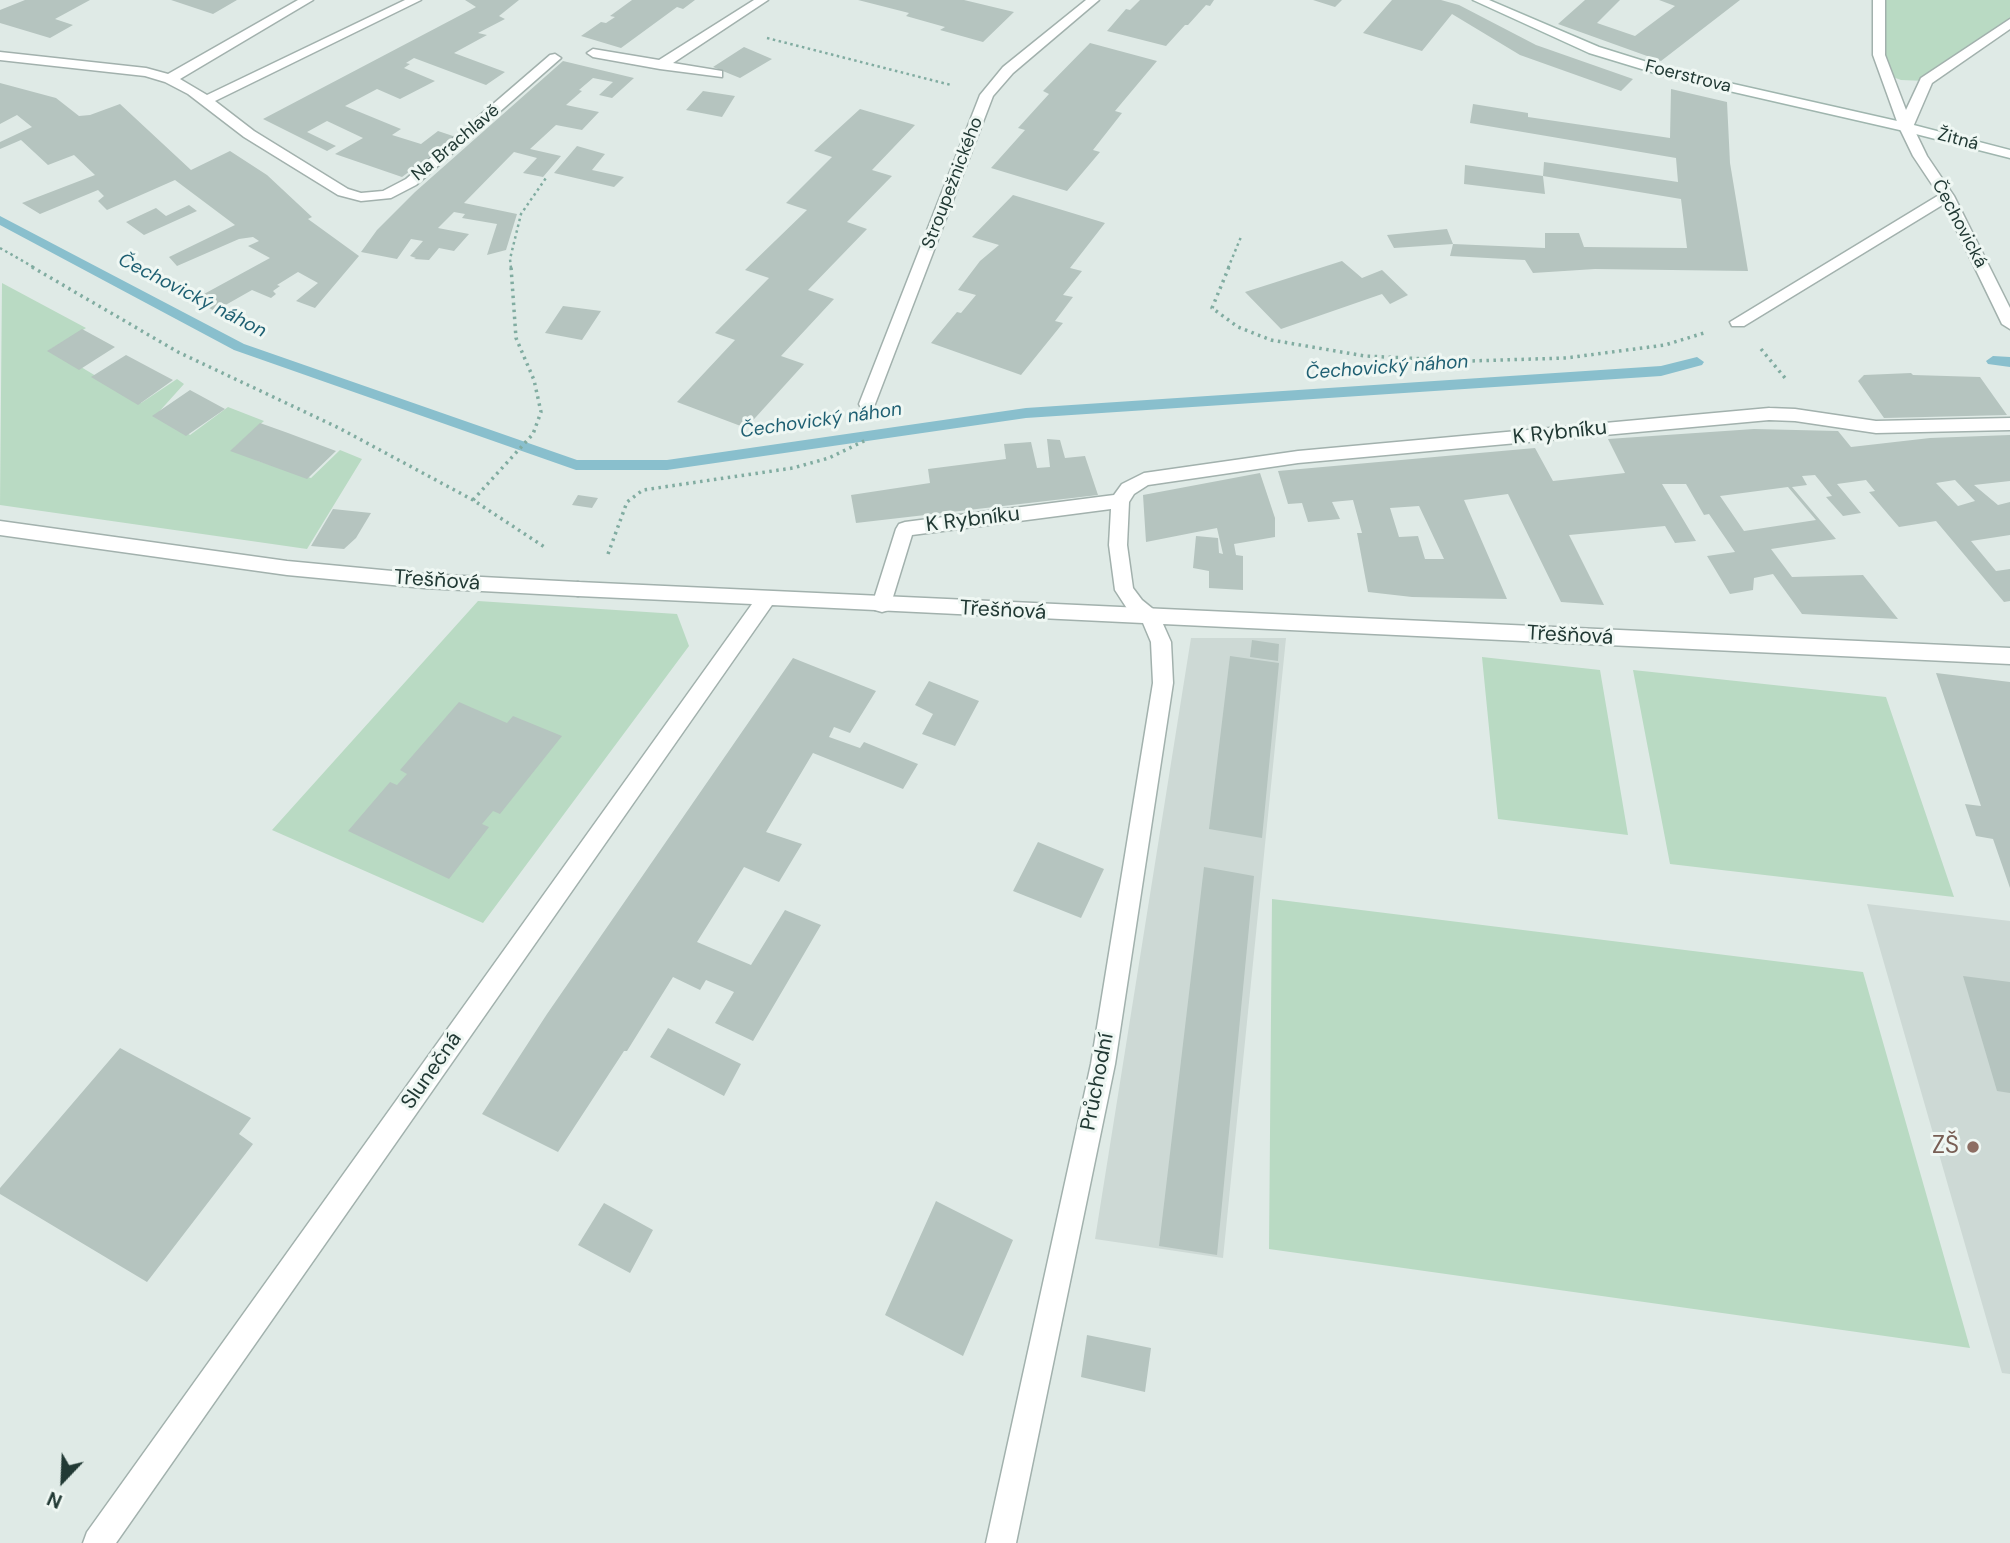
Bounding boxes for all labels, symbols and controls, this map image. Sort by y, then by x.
street label: Foerstrova [1643,56,1733,98]
street label: Na Brachlavě [408,100,504,186]
street label: Stroupežnického [918,114,988,252]
street label: Žitná [1935,124,1981,156]
street label: Čechovická [1927,176,1991,272]
water label: Čechovický náhon [114,249,270,343]
water label: Čechovický náhon [1305,351,1469,385]
water label: Čechovický náhon [739,398,903,444]
street label: K Rybníku [1512,416,1608,450]
street label: K Rybníku [925,502,1021,538]
street label: Třešňová [393,565,481,597]
street label: Třešňová [959,596,1047,626]
street label: Třešňová [1526,621,1614,651]
street label: Slunečná [396,1028,468,1114]
street label: Průchodní [1076,1031,1120,1133]
place label: ZŠ [1932,1133,1959,1161]
marker: ZŠ [1965,1139,1981,1155]
north arrow [28,1445,98,1515]
text: N [43,1486,66,1514]

